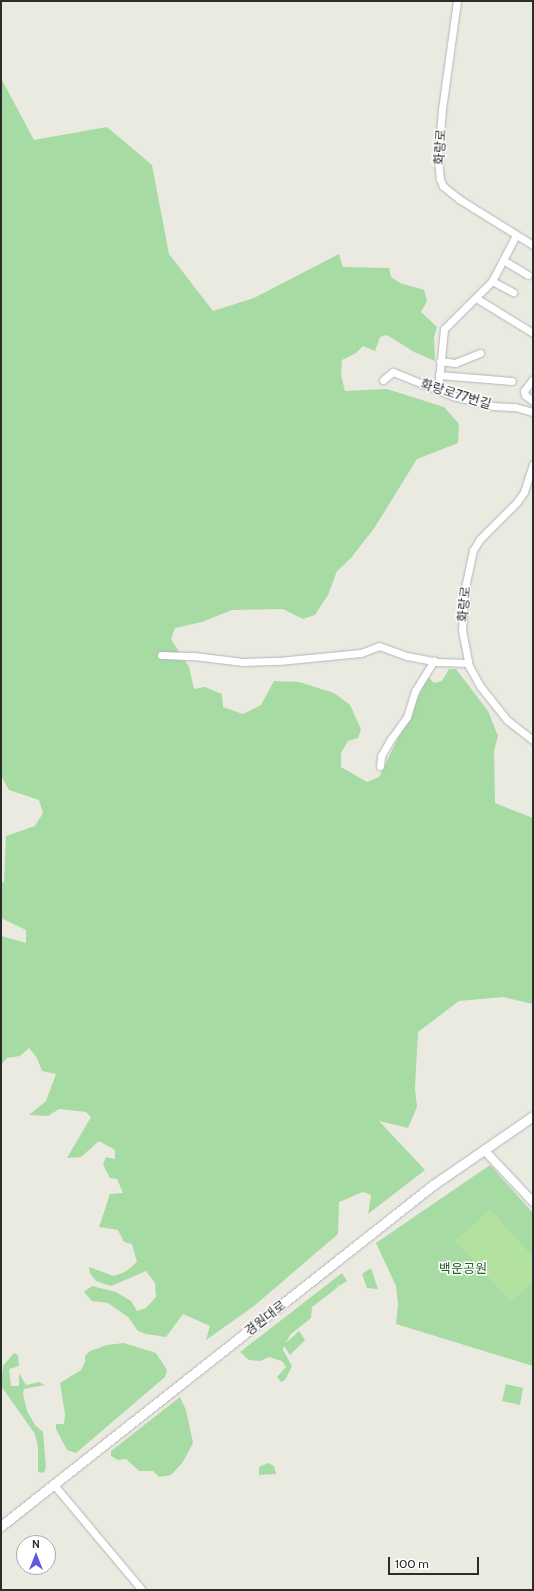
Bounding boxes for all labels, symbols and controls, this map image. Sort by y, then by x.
street label: 화랑로 [431,129,449,165]
street label: 화랑로77번길 [419,376,493,412]
street label: 화랑로 [455,585,473,623]
park label: 백운공원 [439,1260,487,1276]
street label: 경원대로 [241,1297,289,1339]
north arrow [16,1535,56,1575]
text: N [32,1537,40,1551]
scale bar [390,1549,481,1575]
text: 100 m [395,1556,429,1571]

